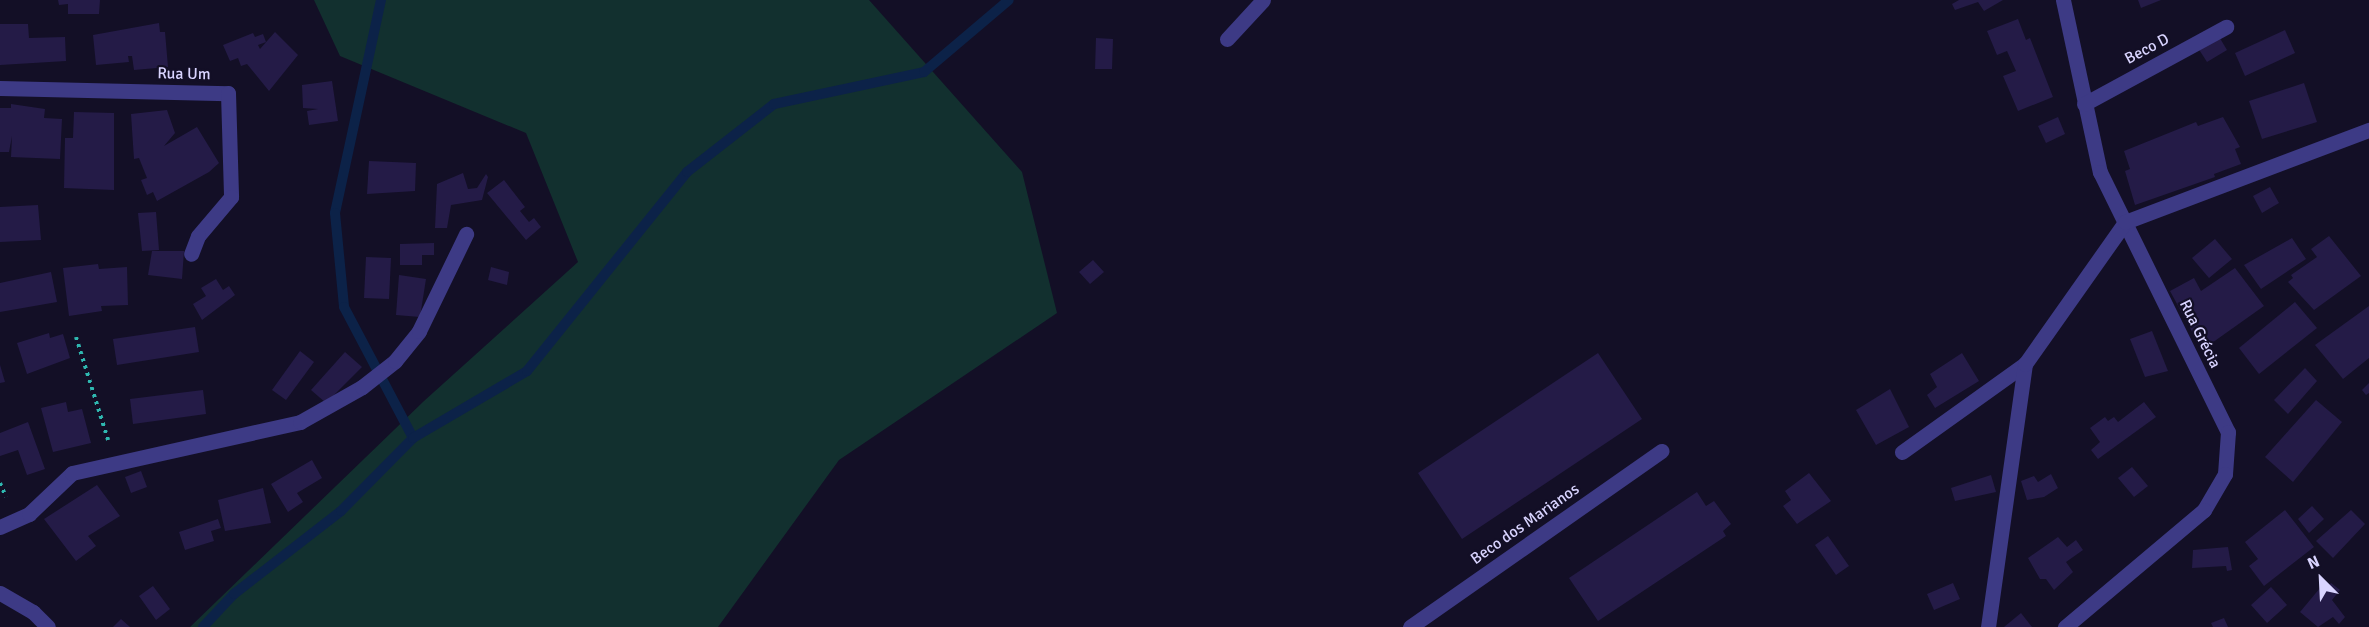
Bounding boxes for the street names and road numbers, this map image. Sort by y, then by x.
street label: Beco D [2122,29,2172,69]
street label: Rua Um [157,64,211,84]
street label: Rua Grécia [2175,297,2225,371]
street label: Beco dos Marianos [1467,479,1583,569]

